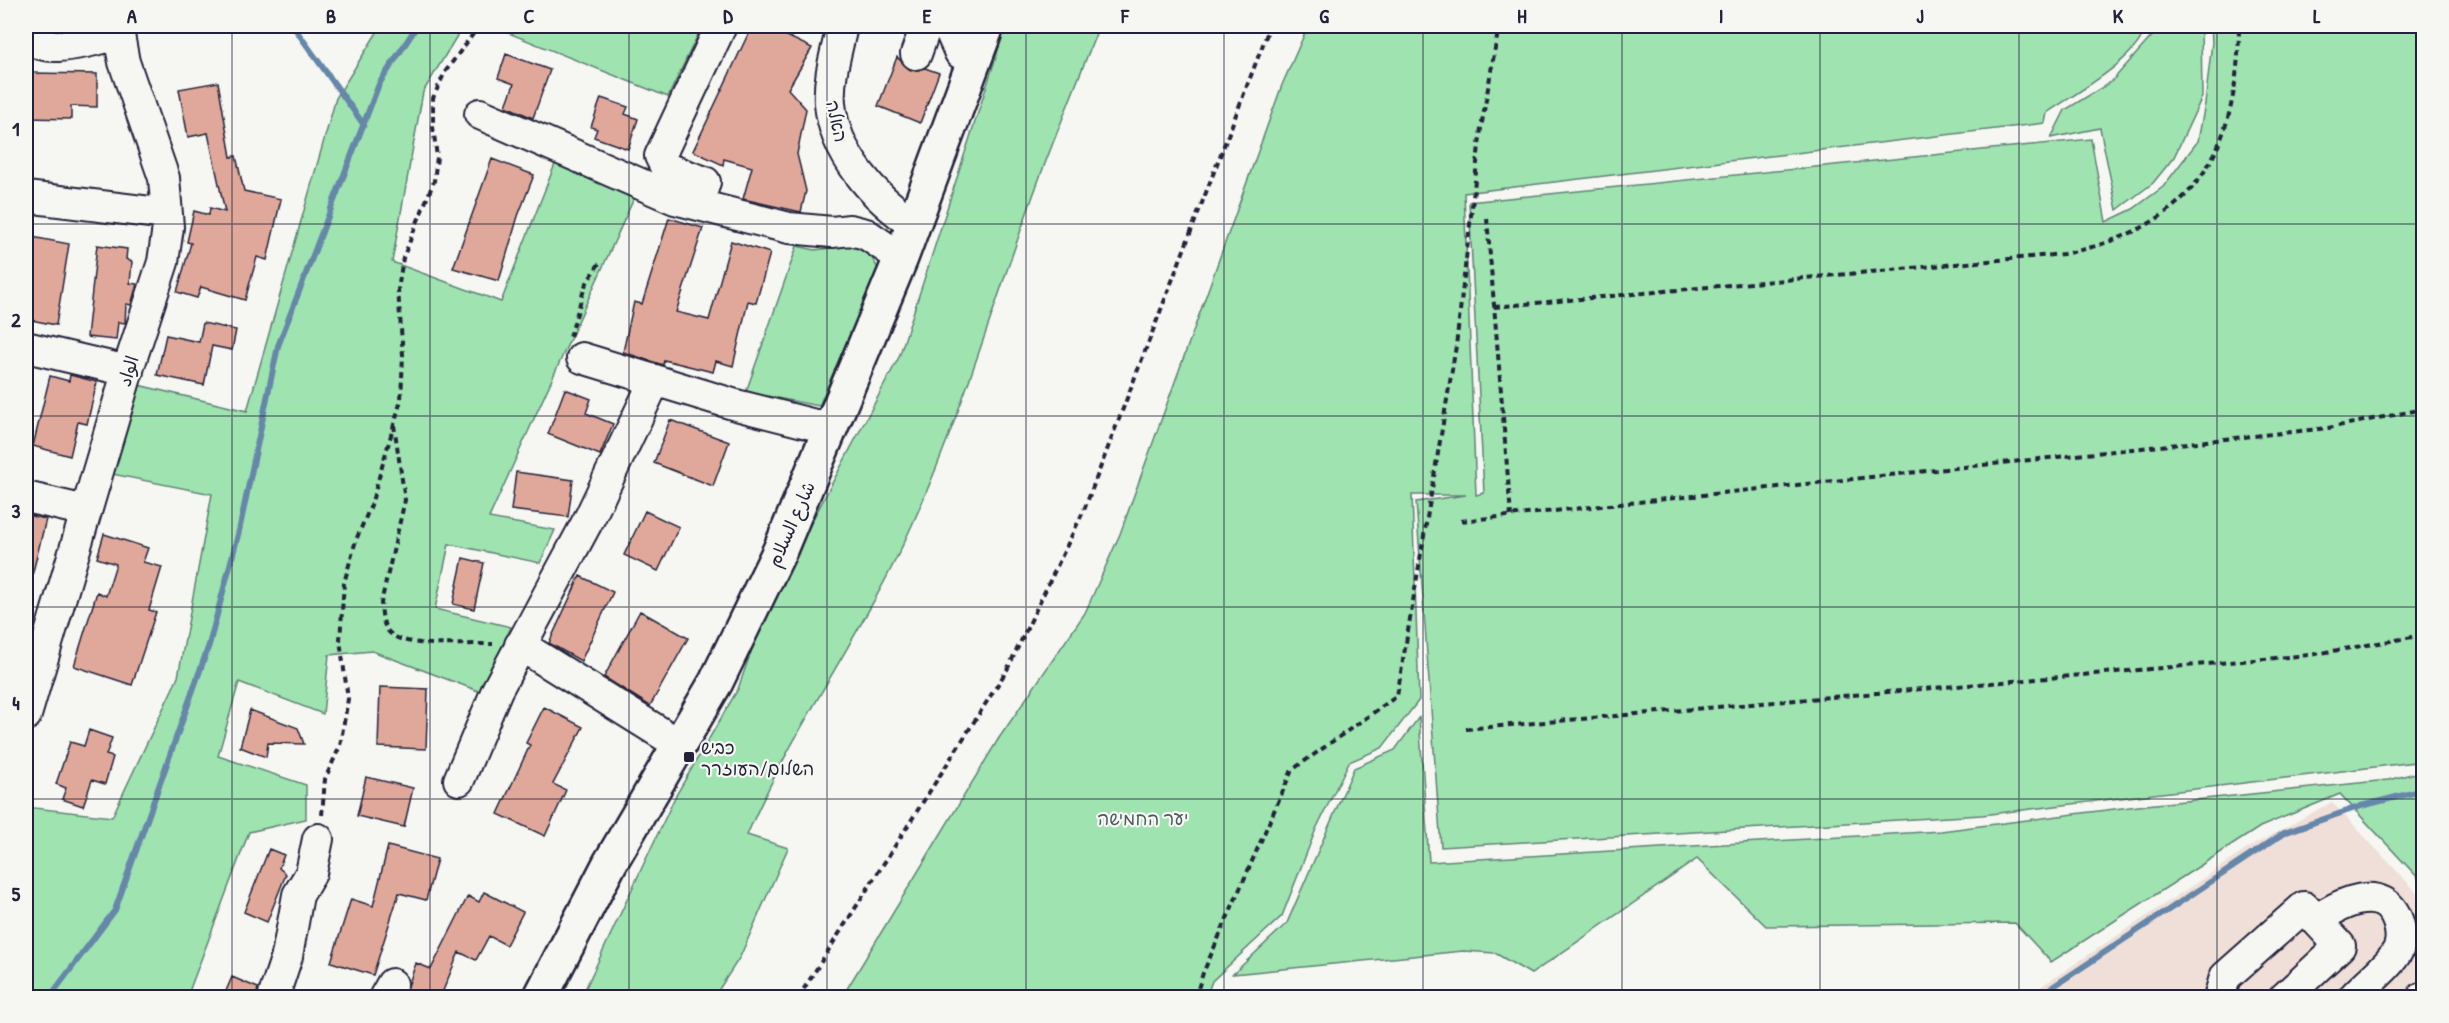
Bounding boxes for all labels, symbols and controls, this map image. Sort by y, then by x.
text: A [127,2,137,29]
text: B [326,2,336,29]
text: C [524,2,535,29]
text: D [723,2,733,29]
text: E [923,2,932,29]
text: F [1120,2,1130,29]
text: G [1319,2,1329,29]
text: H [1517,2,1527,29]
text: I [1719,2,1723,29]
text: J [1916,2,1924,29]
text: K [2113,2,2124,29]
text: L [2313,2,2321,29]
street label: האלה [820,98,854,144]
text: 1 [12,115,20,142]
text: 2 [11,306,21,333]
street label: الواد [112,352,144,390]
street label: شارع السلام [761,477,823,572]
text: 3 [12,497,21,524]
text: 4 [12,689,20,716]
place label: כביש השלום/העוזרר [701,735,814,781]
marker: כביש השלום/העוזרר [682,750,696,764]
park label: יער החמישה [1098,806,1188,831]
text: 5 [12,880,21,907]

